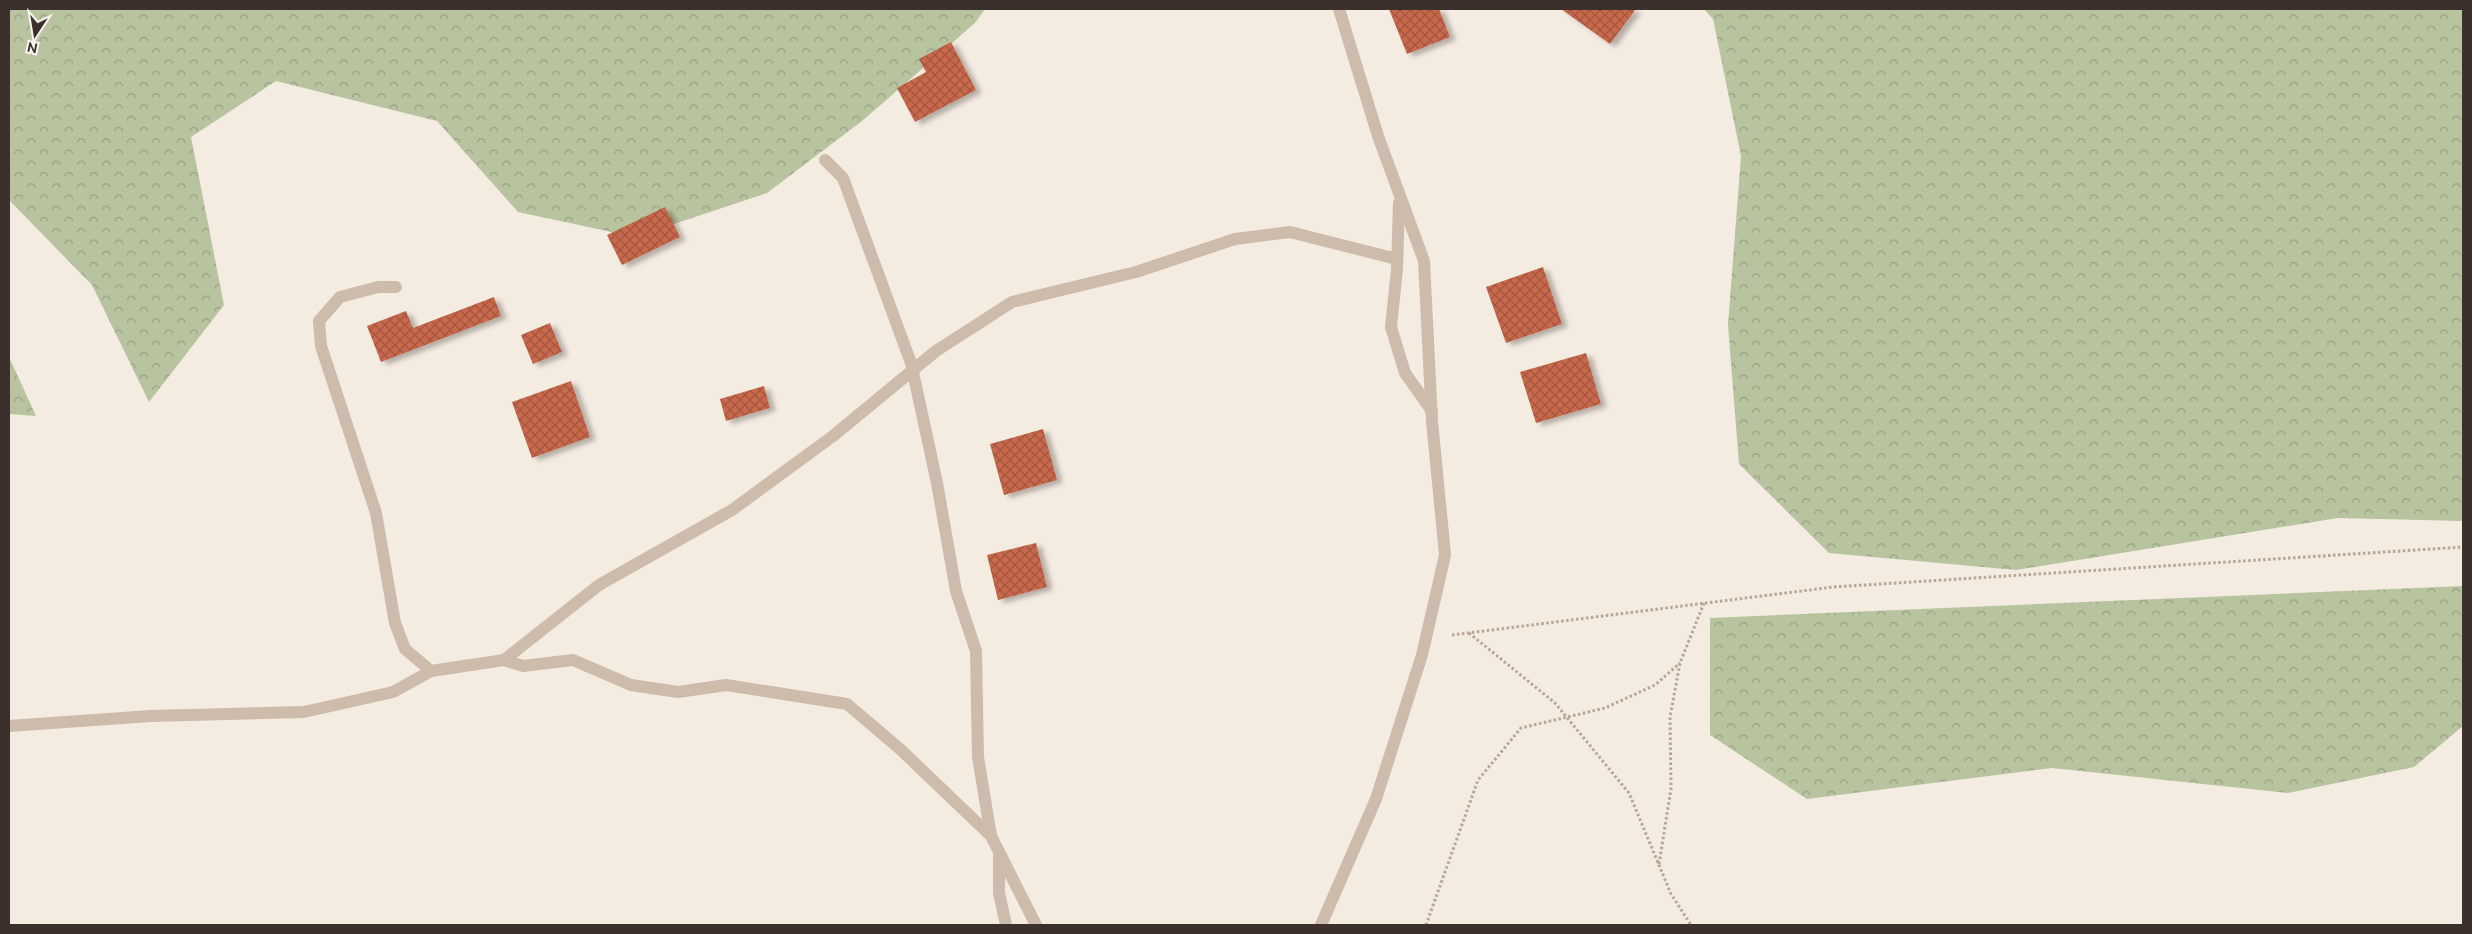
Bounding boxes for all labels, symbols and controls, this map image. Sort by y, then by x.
north arrow [10,10,60,60]
text: N [26,39,39,57]

